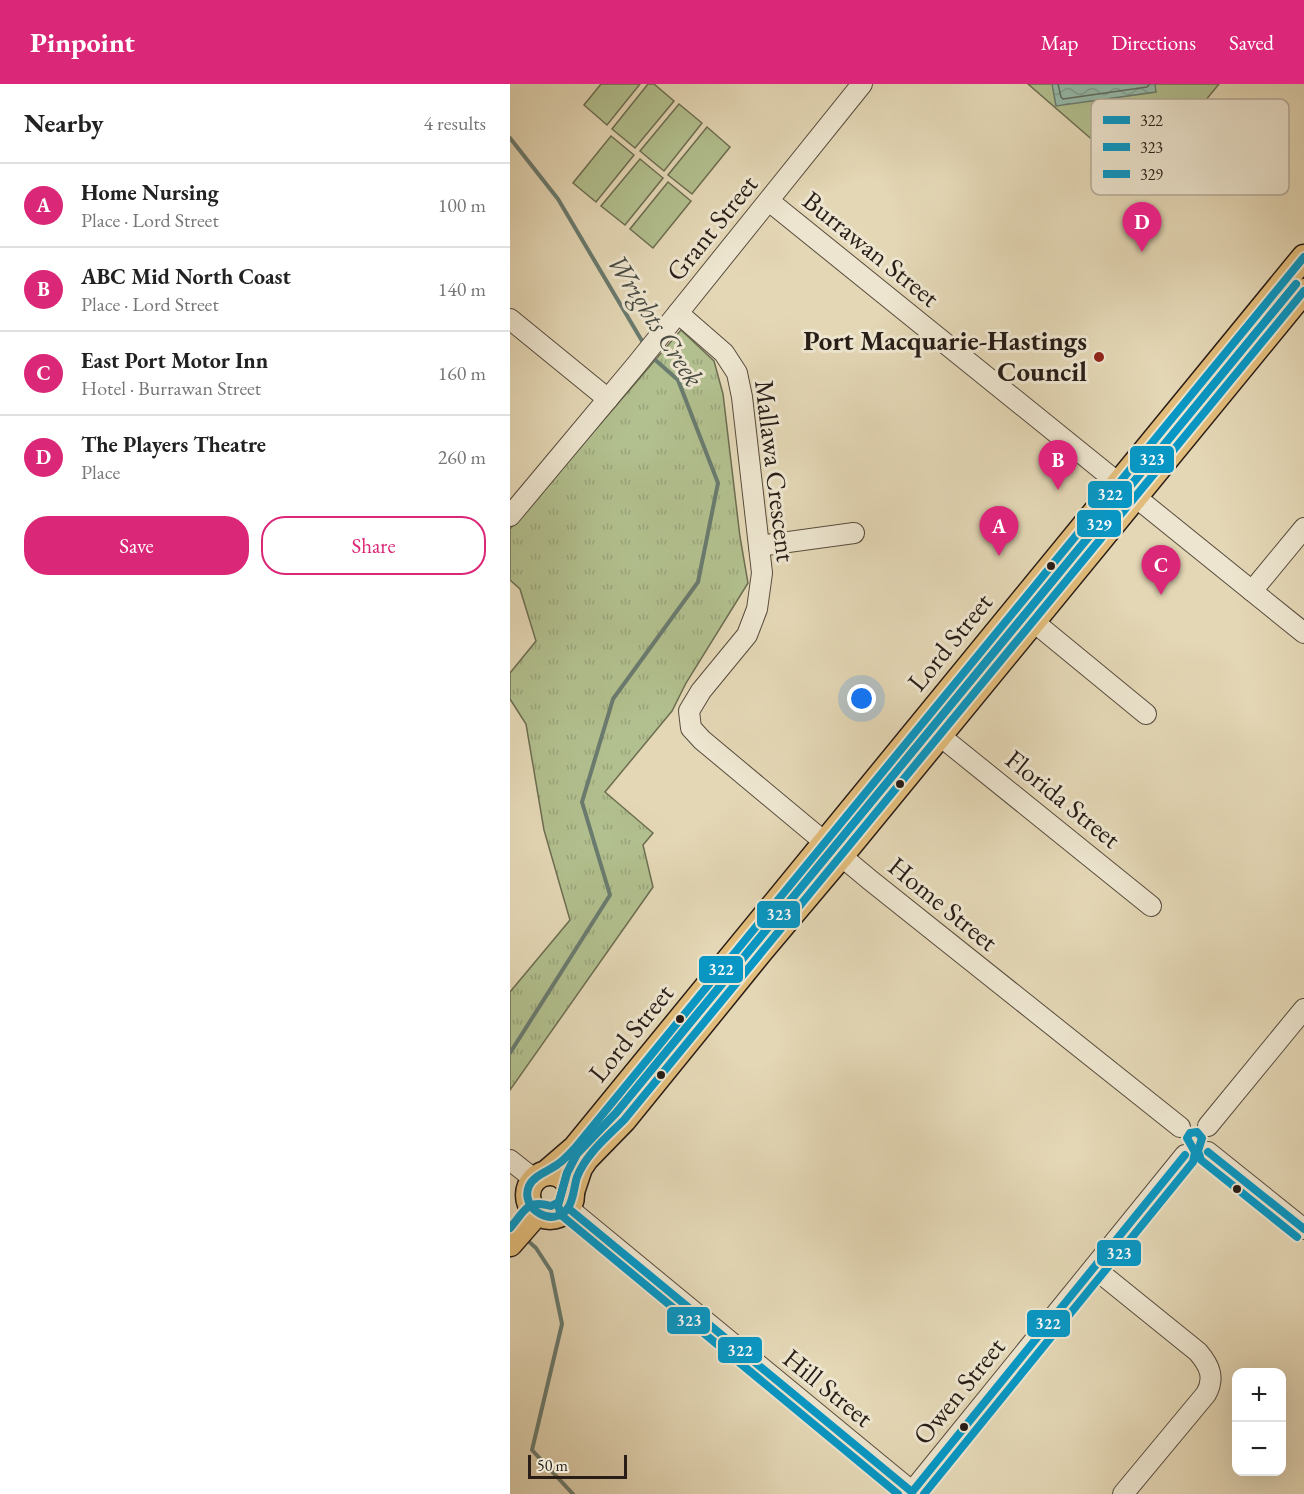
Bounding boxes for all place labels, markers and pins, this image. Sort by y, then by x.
pin: D [1122,202,1162,252]
place label: Port Macquarie-Hastings Council [803,323,1087,389]
marker: Port Macquarie-Hastings Council [1092,350,1106,364]
pin: B [1038,440,1078,490]
pin: A [980,506,1018,556]
pin: C [1142,546,1180,595]
unlabelled marker [1045,560,1057,572]
unlabelled marker [894,778,906,790]
unlabelled marker [674,1013,686,1025]
unlabelled marker [655,1069,667,1081]
unlabelled marker [1231,1183,1243,1195]
unlabelled marker [958,1421,970,1433]

